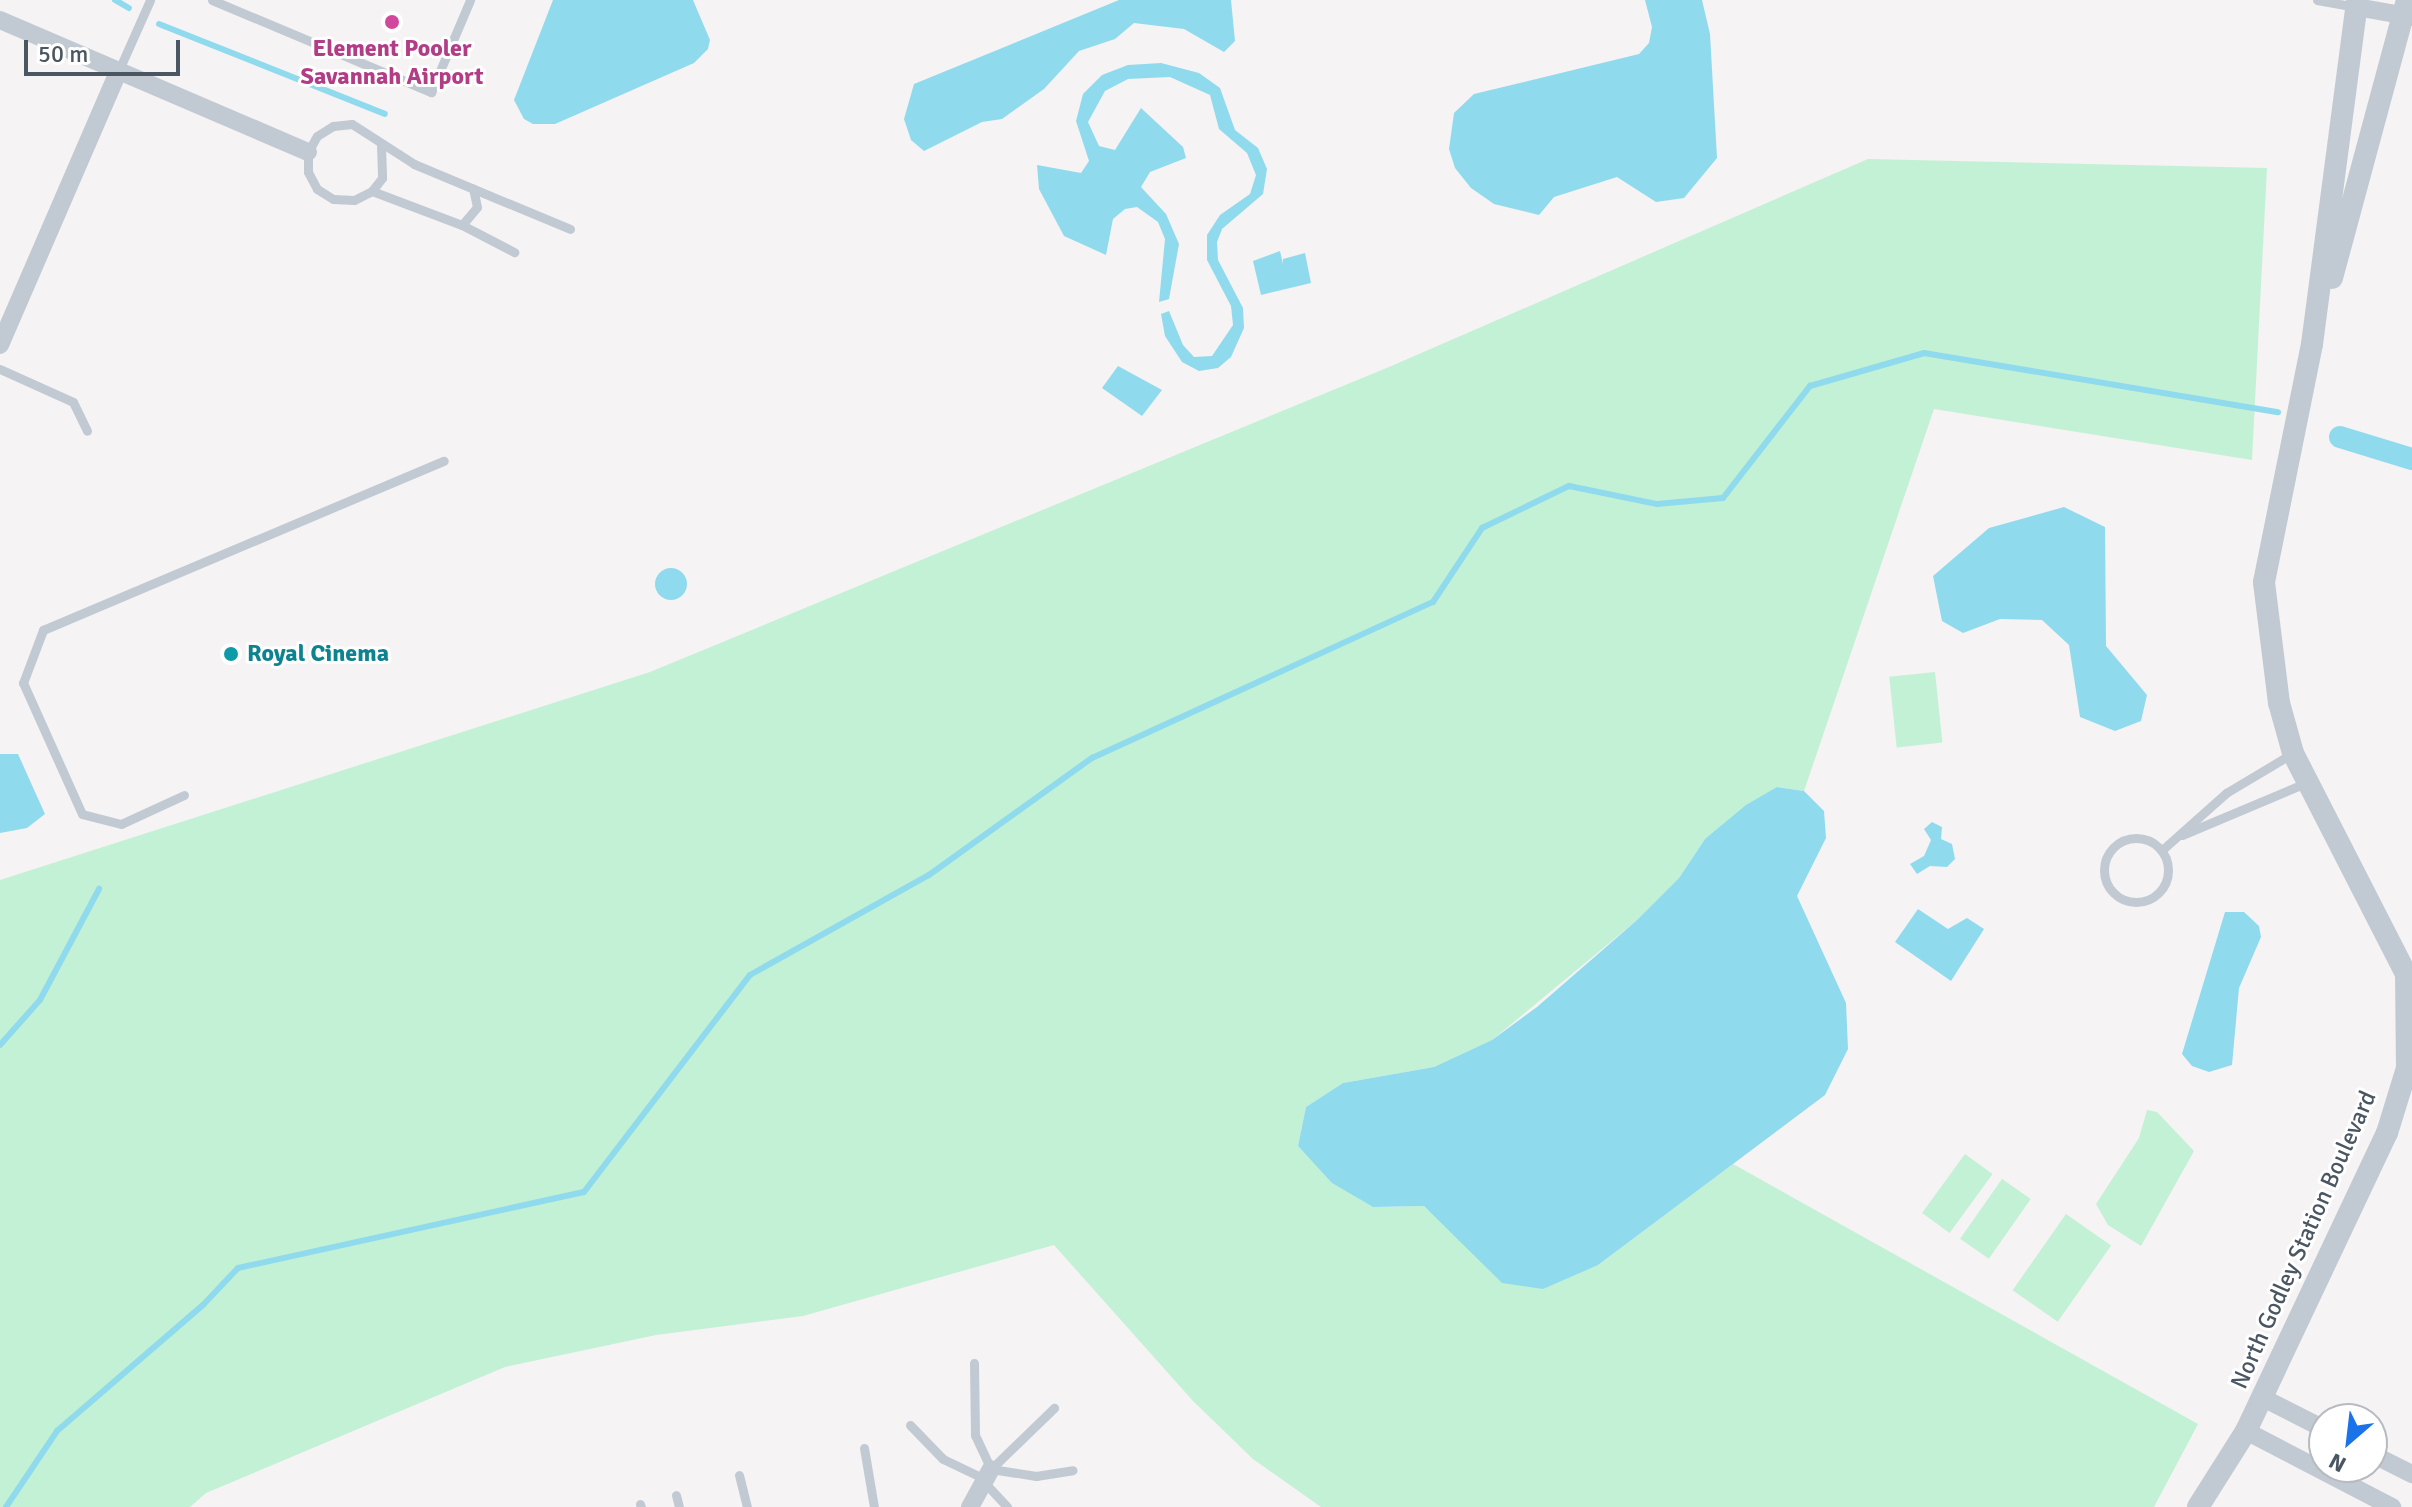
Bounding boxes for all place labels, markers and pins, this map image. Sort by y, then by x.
marker: Element Pooler Savannah Airport [383,13,401,31]
place label: Element Pooler Savannah Airport [301,35,483,91]
place label: Royal Cinema [247,640,389,668]
marker: Royal Cinema [222,645,240,663]

